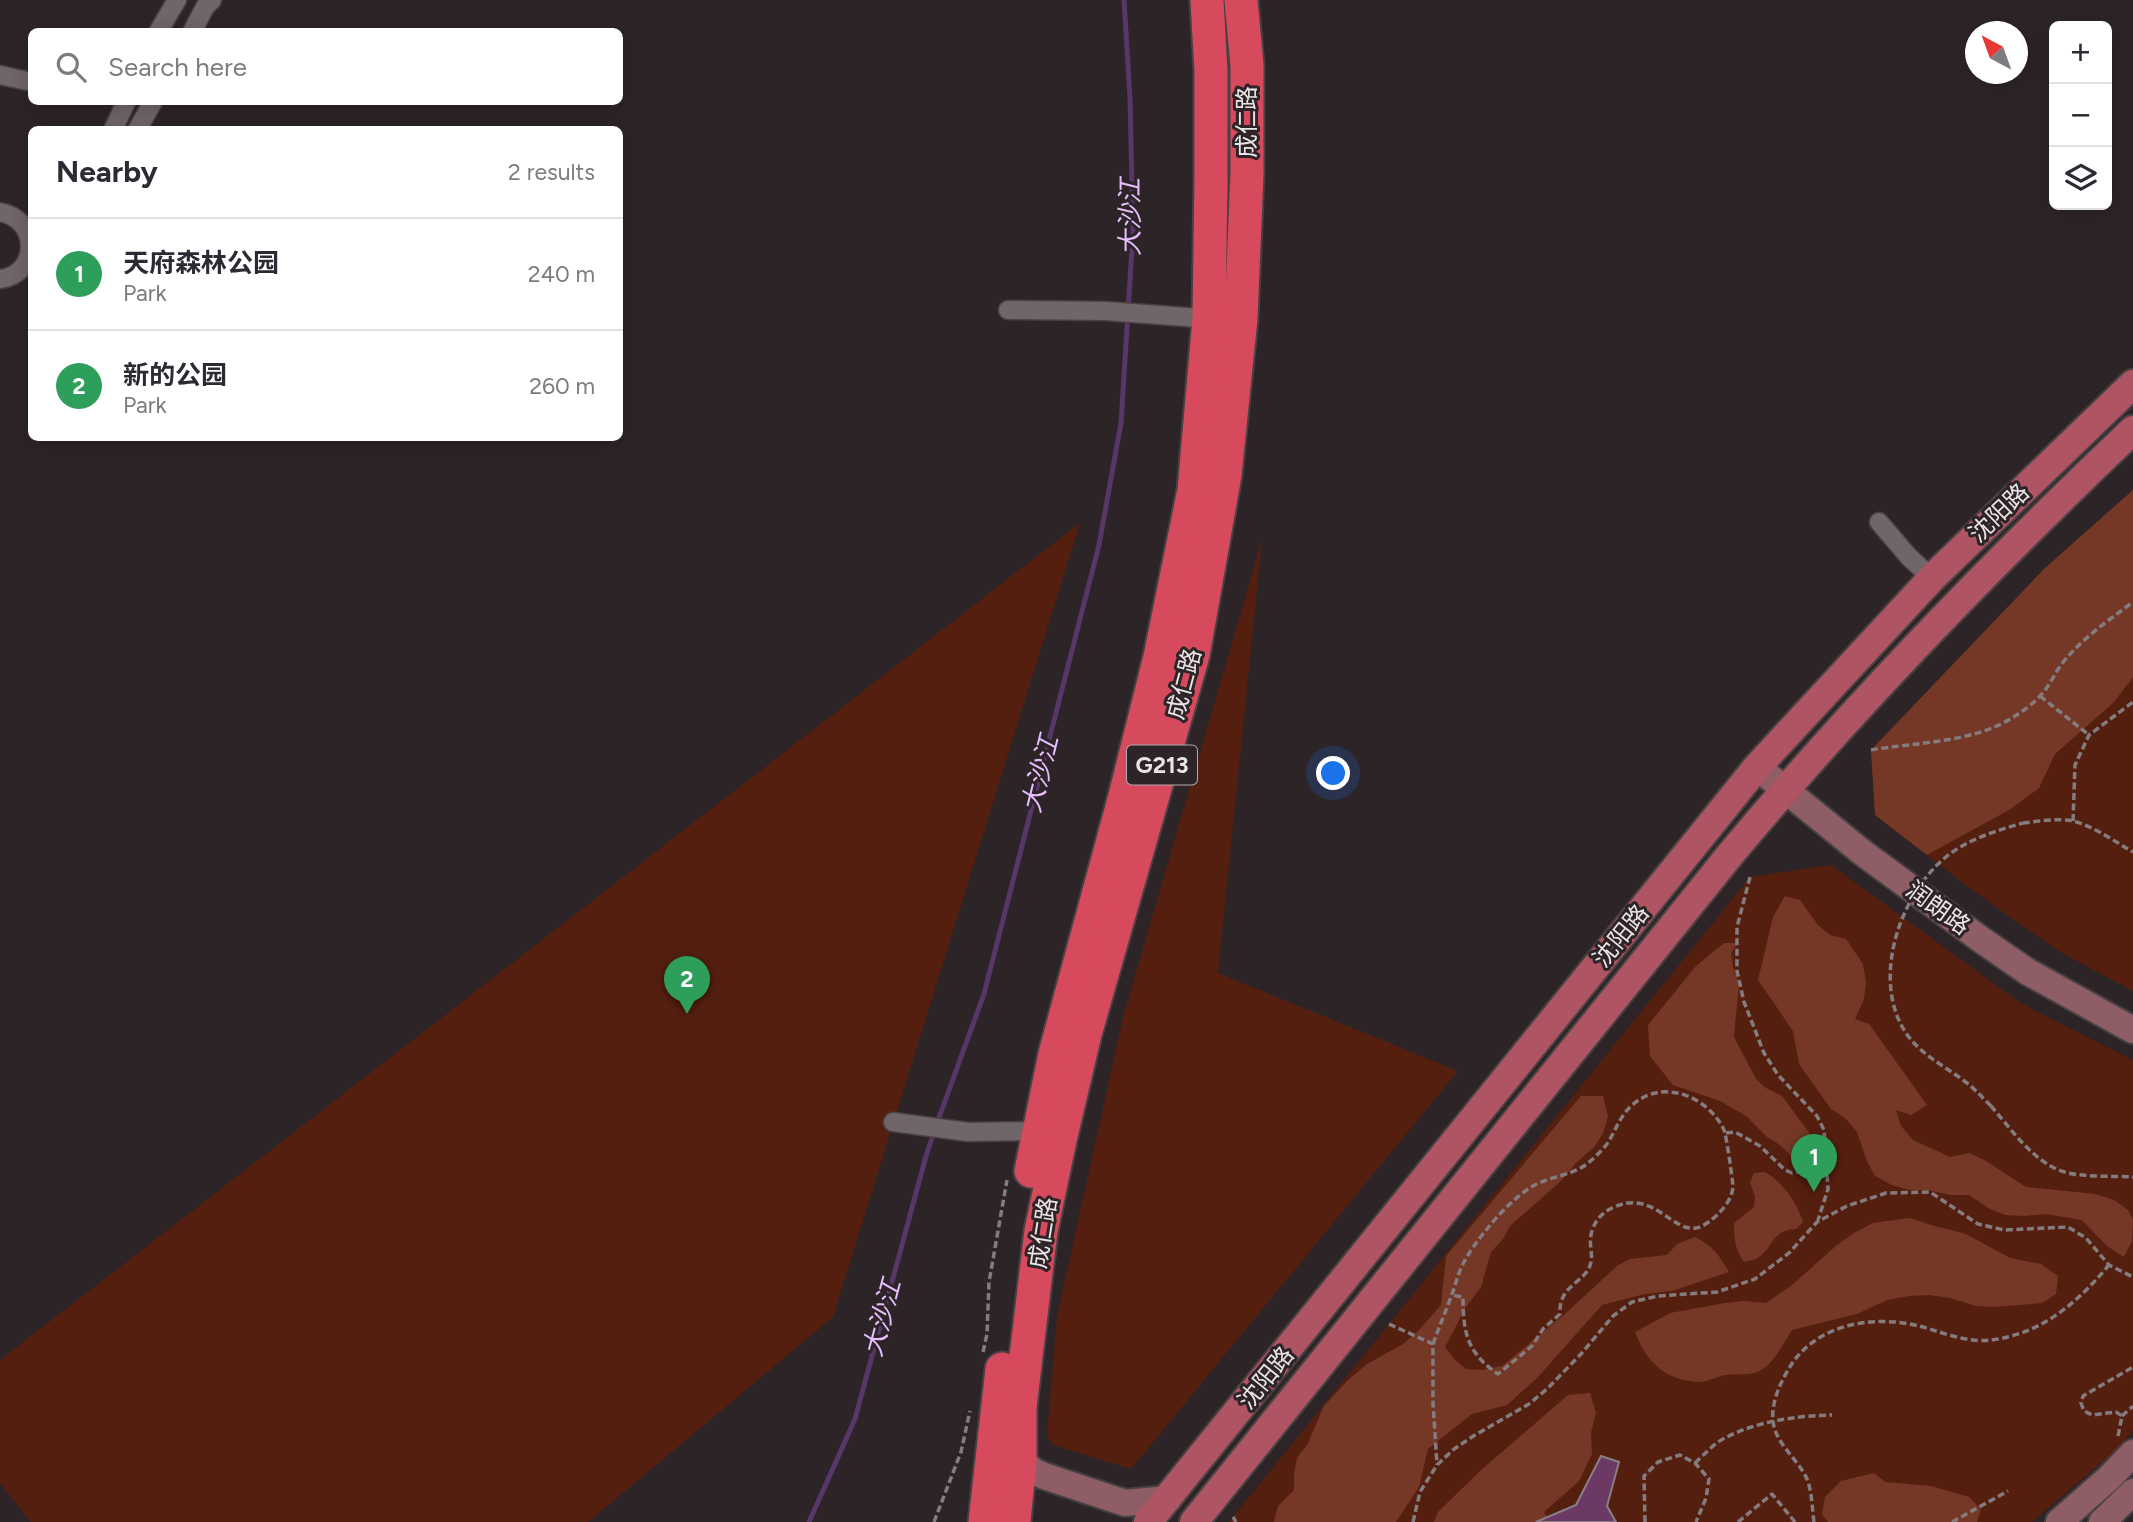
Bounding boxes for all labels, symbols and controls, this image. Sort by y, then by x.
north arrow [1965,21,2028,84]
map controls [2049,21,2112,210]
button: + [2049,21,2112,84]
search box [28,28,623,105]
icon: search [52,48,90,86]
text: Search here [108,51,247,83]
button: − [2049,84,2112,147]
street label: 成仁路 [1232,86,1261,158]
button: layers [2049,147,2112,210]
text: Nearby [56,153,158,190]
text: 2 results [508,158,595,186]
water label: 大沙江 [1114,175,1146,256]
text: 天府森林公园 [123,247,279,279]
text: 1 [74,260,84,288]
text: 240 m [528,260,595,288]
text: Park [123,279,167,307]
text: 新的公园 [123,359,227,391]
text: 2 [72,372,86,400]
text: 260 m [529,372,595,400]
text: Park [123,391,167,419]
street label: 沈阳路 [1963,477,2035,548]
street label: 成仁路 [1160,645,1207,722]
water label: 大沙江 [1015,729,1066,816]
road number: G213 [1127,746,1197,785]
your location [1316,756,1350,790]
street label: 润朗路 [1901,875,1976,940]
street label: 沈阳路 [1587,899,1655,973]
pin: 2 [664,956,710,1014]
pin: 1 [1791,1134,1837,1192]
street label: 成仁路 [1023,1195,1062,1271]
water label: 大沙江 [856,1273,908,1360]
street label: 沈阳路 [1232,1341,1300,1415]

